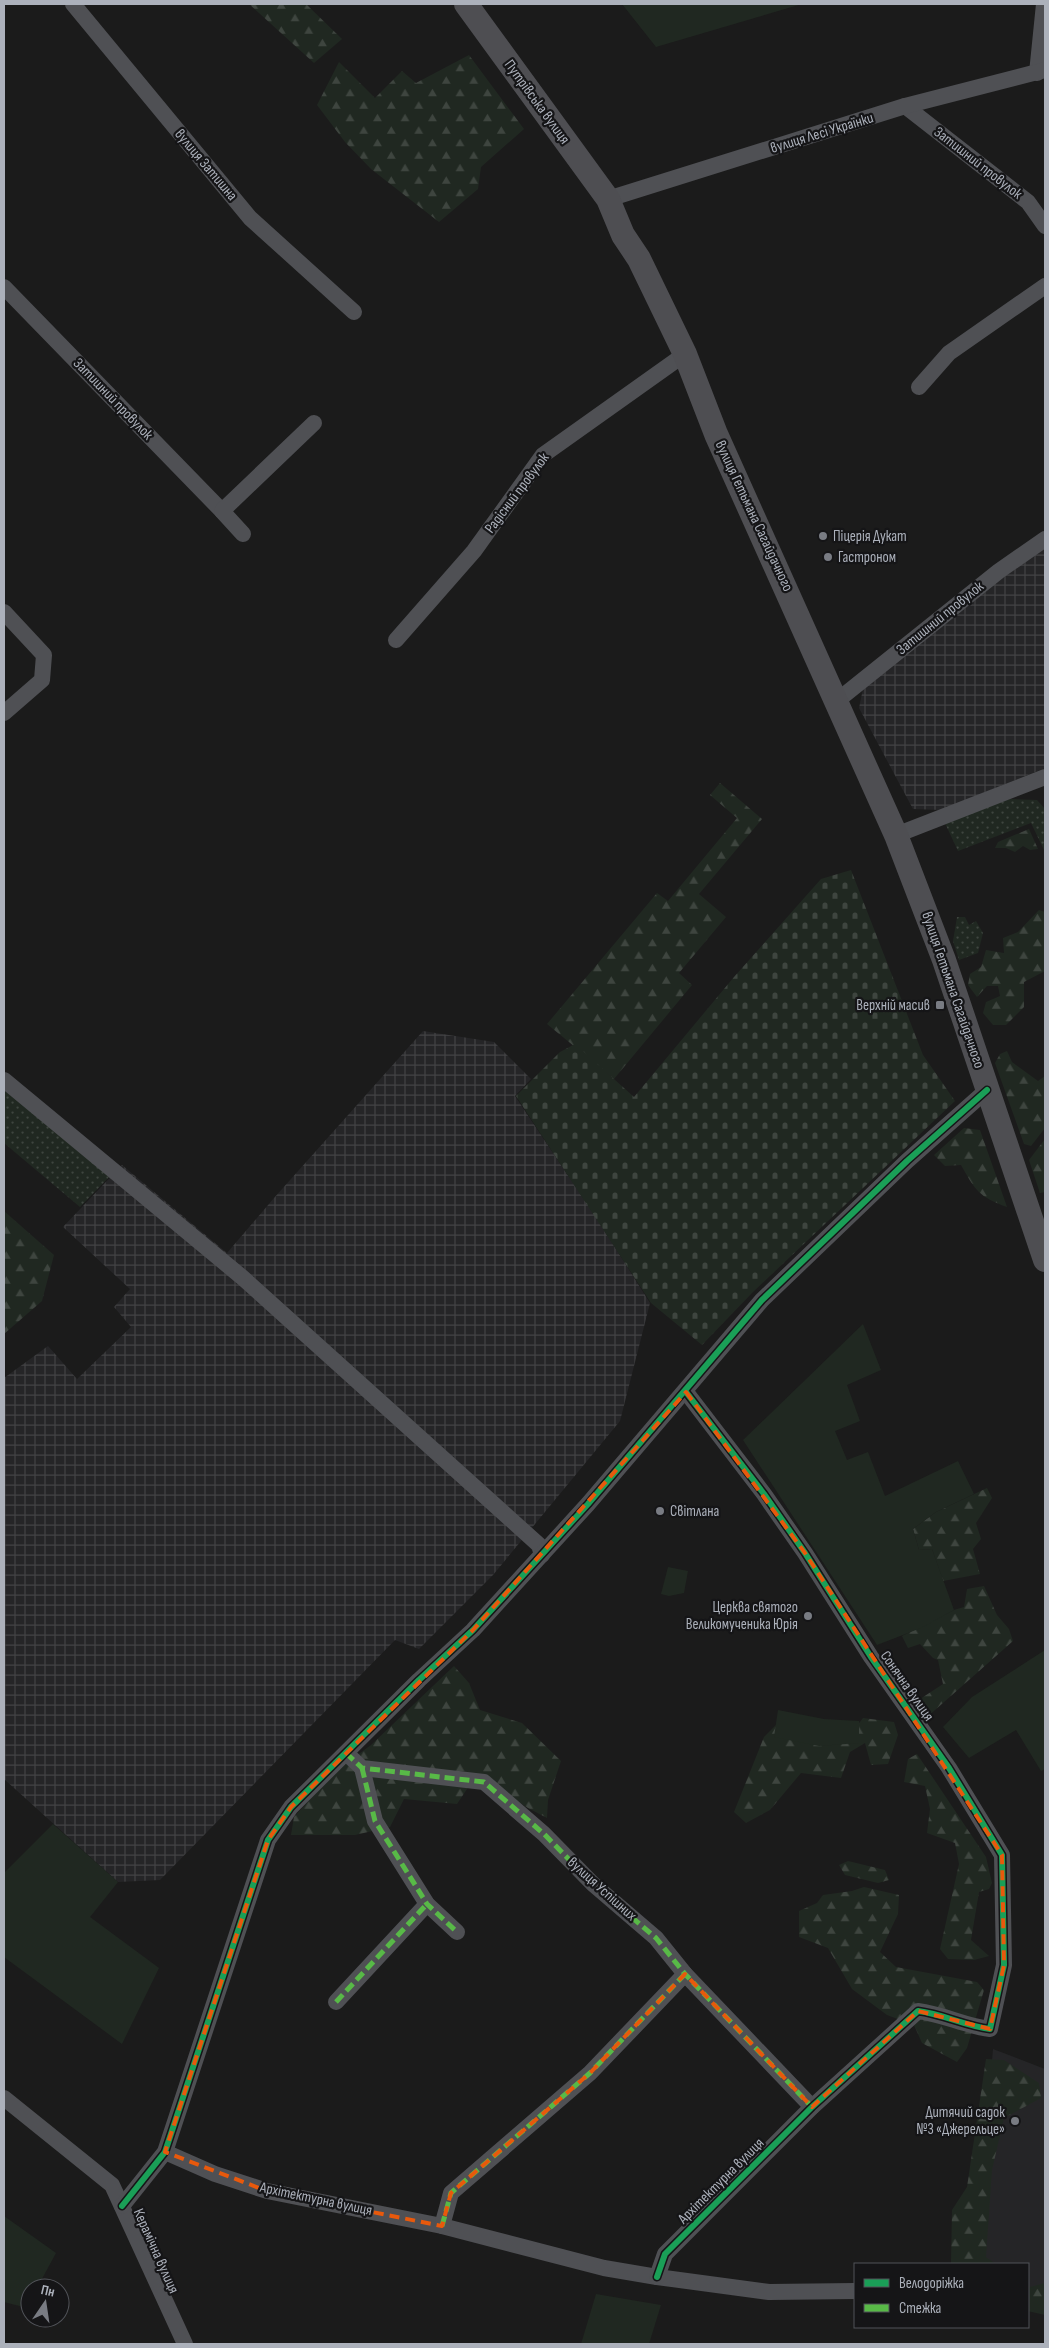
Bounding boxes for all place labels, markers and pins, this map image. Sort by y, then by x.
place label: Піцерія Дукат [833,527,907,546]
marker: Піцерія Дукат [817,530,829,542]
place label: Гастроном [838,548,896,567]
marker: Гастроном [822,551,834,563]
place label: Верхній масив [856,996,930,1015]
marker: Верхній масив [934,999,946,1011]
place label: Світлана [670,1502,719,1521]
marker: Світлана [654,1505,666,1517]
place label: Церква святого Великомученика Юрія [686,1598,798,1634]
marker: Церква святого Великомученика Юрія [802,1610,814,1622]
place label: Дитячий садок №3 «Джерельце» [916,2103,1005,2139]
marker: Дитячий садок №3 «Джерельце» [1009,2115,1021,2127]

